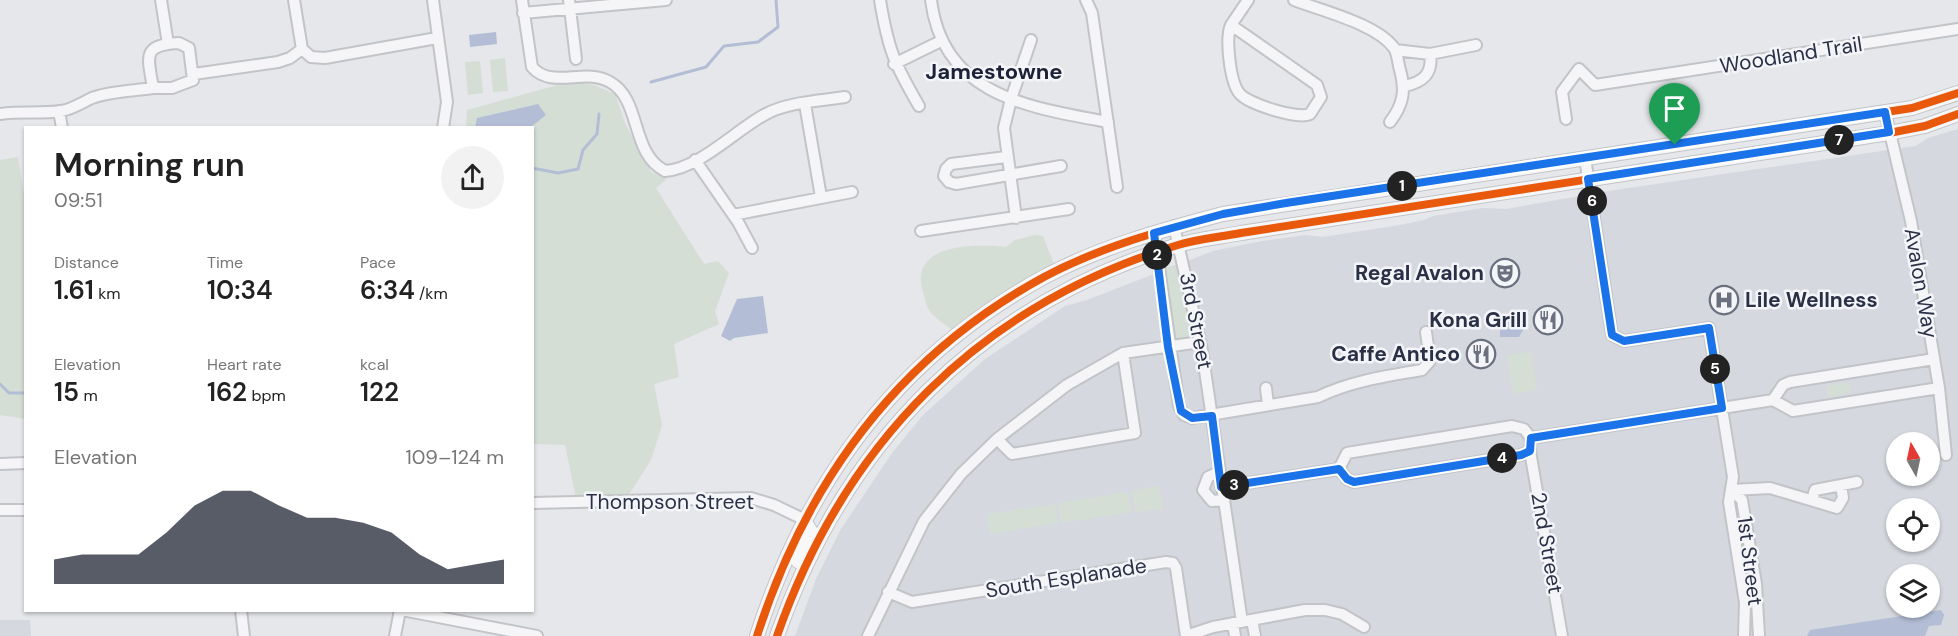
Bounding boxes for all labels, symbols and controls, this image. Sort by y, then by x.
street label: Woodland Trail [1718,30,1864,80]
district label: Jamestowne [925,57,1063,86]
pin [1649,83,1700,145]
icon: arrive [1658,92,1691,125]
pin: 7 [1824,125,1854,155]
text: 7 [1835,129,1843,150]
text: Morning run [54,143,245,186]
button: share [441,146,504,209]
pin: 1 [1387,171,1417,201]
text: 1 [1399,175,1405,196]
pin: 6 [1577,186,1607,216]
text: 09:51 [54,187,103,213]
text: 6 [1587,190,1597,211]
street label: Avalon Way [1898,226,1945,341]
pin: 2 [1142,240,1172,270]
text: 2 [1152,244,1162,265]
text: Distance [54,252,119,273]
text: Time [207,252,243,273]
text: Pace [360,252,396,273]
theatre icon: Regal Avalon [1489,257,1521,289]
place label: Regal Avalon [1355,259,1484,287]
street label: 3rd Street [1173,270,1219,372]
text: 1.61 [54,273,94,307]
text: 10:34 [207,273,273,307]
text: 6:34 [360,273,415,307]
text: km [94,283,121,304]
text: /km [415,283,448,304]
hospital icon: Lile Wellness [1708,284,1740,316]
place label: Lile Wellness [1745,286,1878,314]
restaurant icon: Kona Grill [1532,304,1564,336]
place label: Kona Grill [1429,306,1527,334]
restaurant icon: Caffe Antico [1465,338,1497,370]
place label: Caffe Antico [1331,340,1460,368]
text: Elevation [54,354,121,375]
text: Heart rate [207,354,282,375]
text: kcal [360,354,389,375]
pin: 5 [1700,354,1730,384]
text: 5 [1710,358,1720,379]
text: 15 [54,375,79,409]
text: 162 [207,375,247,409]
text: 122 [360,375,399,409]
text: m [79,385,98,406]
text: bpm [247,385,286,406]
north arrow [1886,432,1940,486]
map controls [1886,432,1940,618]
pin: 4 [1487,443,1517,473]
text: Elevation [54,444,137,470]
text: 109–124 m [405,444,504,470]
text: 4 [1497,447,1507,468]
pin: 3 [1219,470,1249,500]
text: 3 [1229,474,1239,495]
street label: Thompson Street [586,488,754,516]
street label: 2nd Street [1524,490,1570,596]
button: locate [1886,498,1940,552]
street label: 1st Street [1731,515,1769,607]
street label: South Esplanade [983,551,1149,605]
button: layers [1886,564,1940,618]

